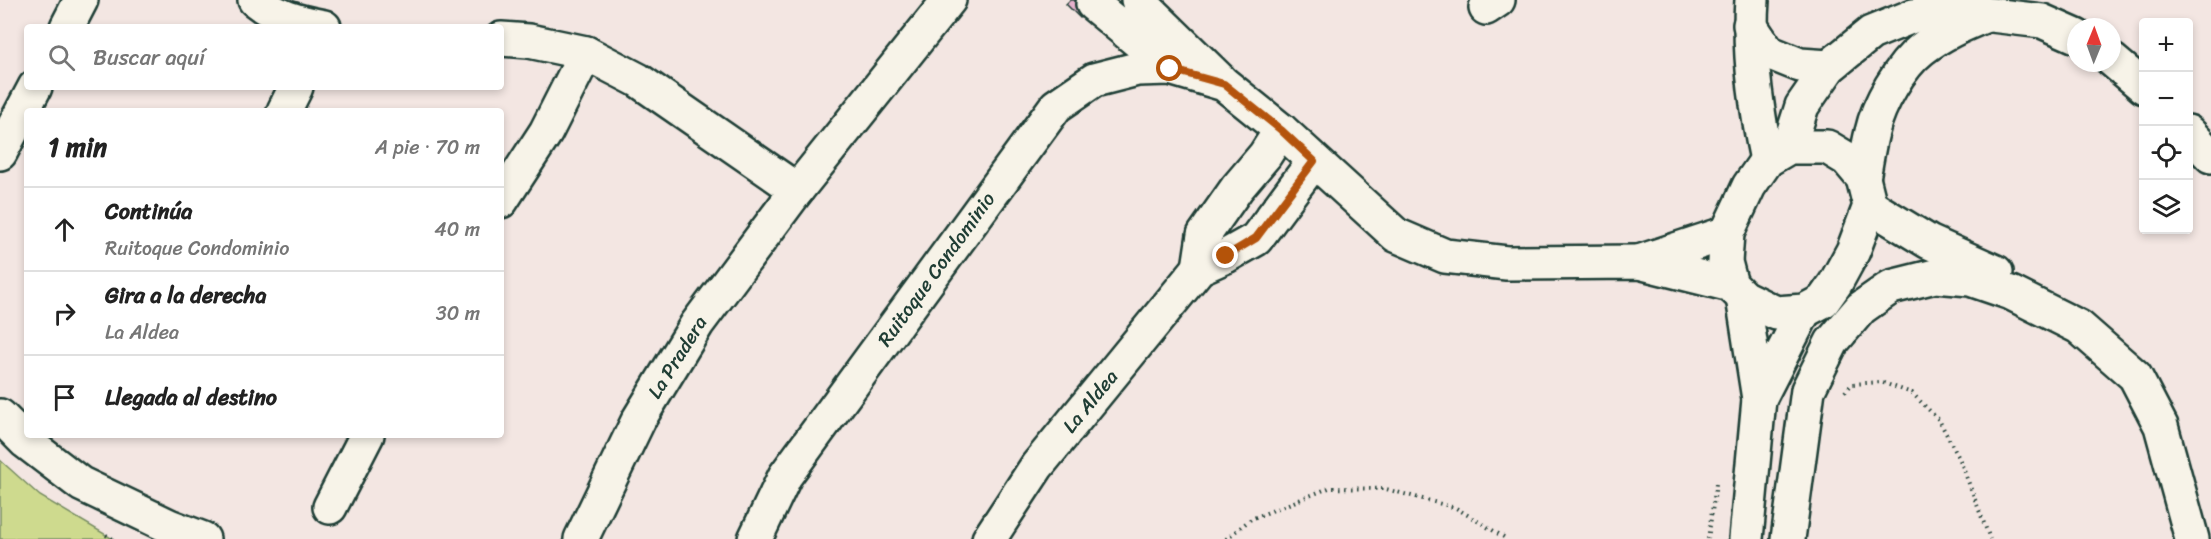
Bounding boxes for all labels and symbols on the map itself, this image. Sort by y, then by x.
north arrow [2067,18,2121,72]
route start [1156,55,1182,81]
street label: Ruitoque Condominio [868,184,1005,354]
route end [1212,242,1238,268]
street label: La Pradera [638,309,717,406]
street label: La Aldea [1053,361,1127,441]

